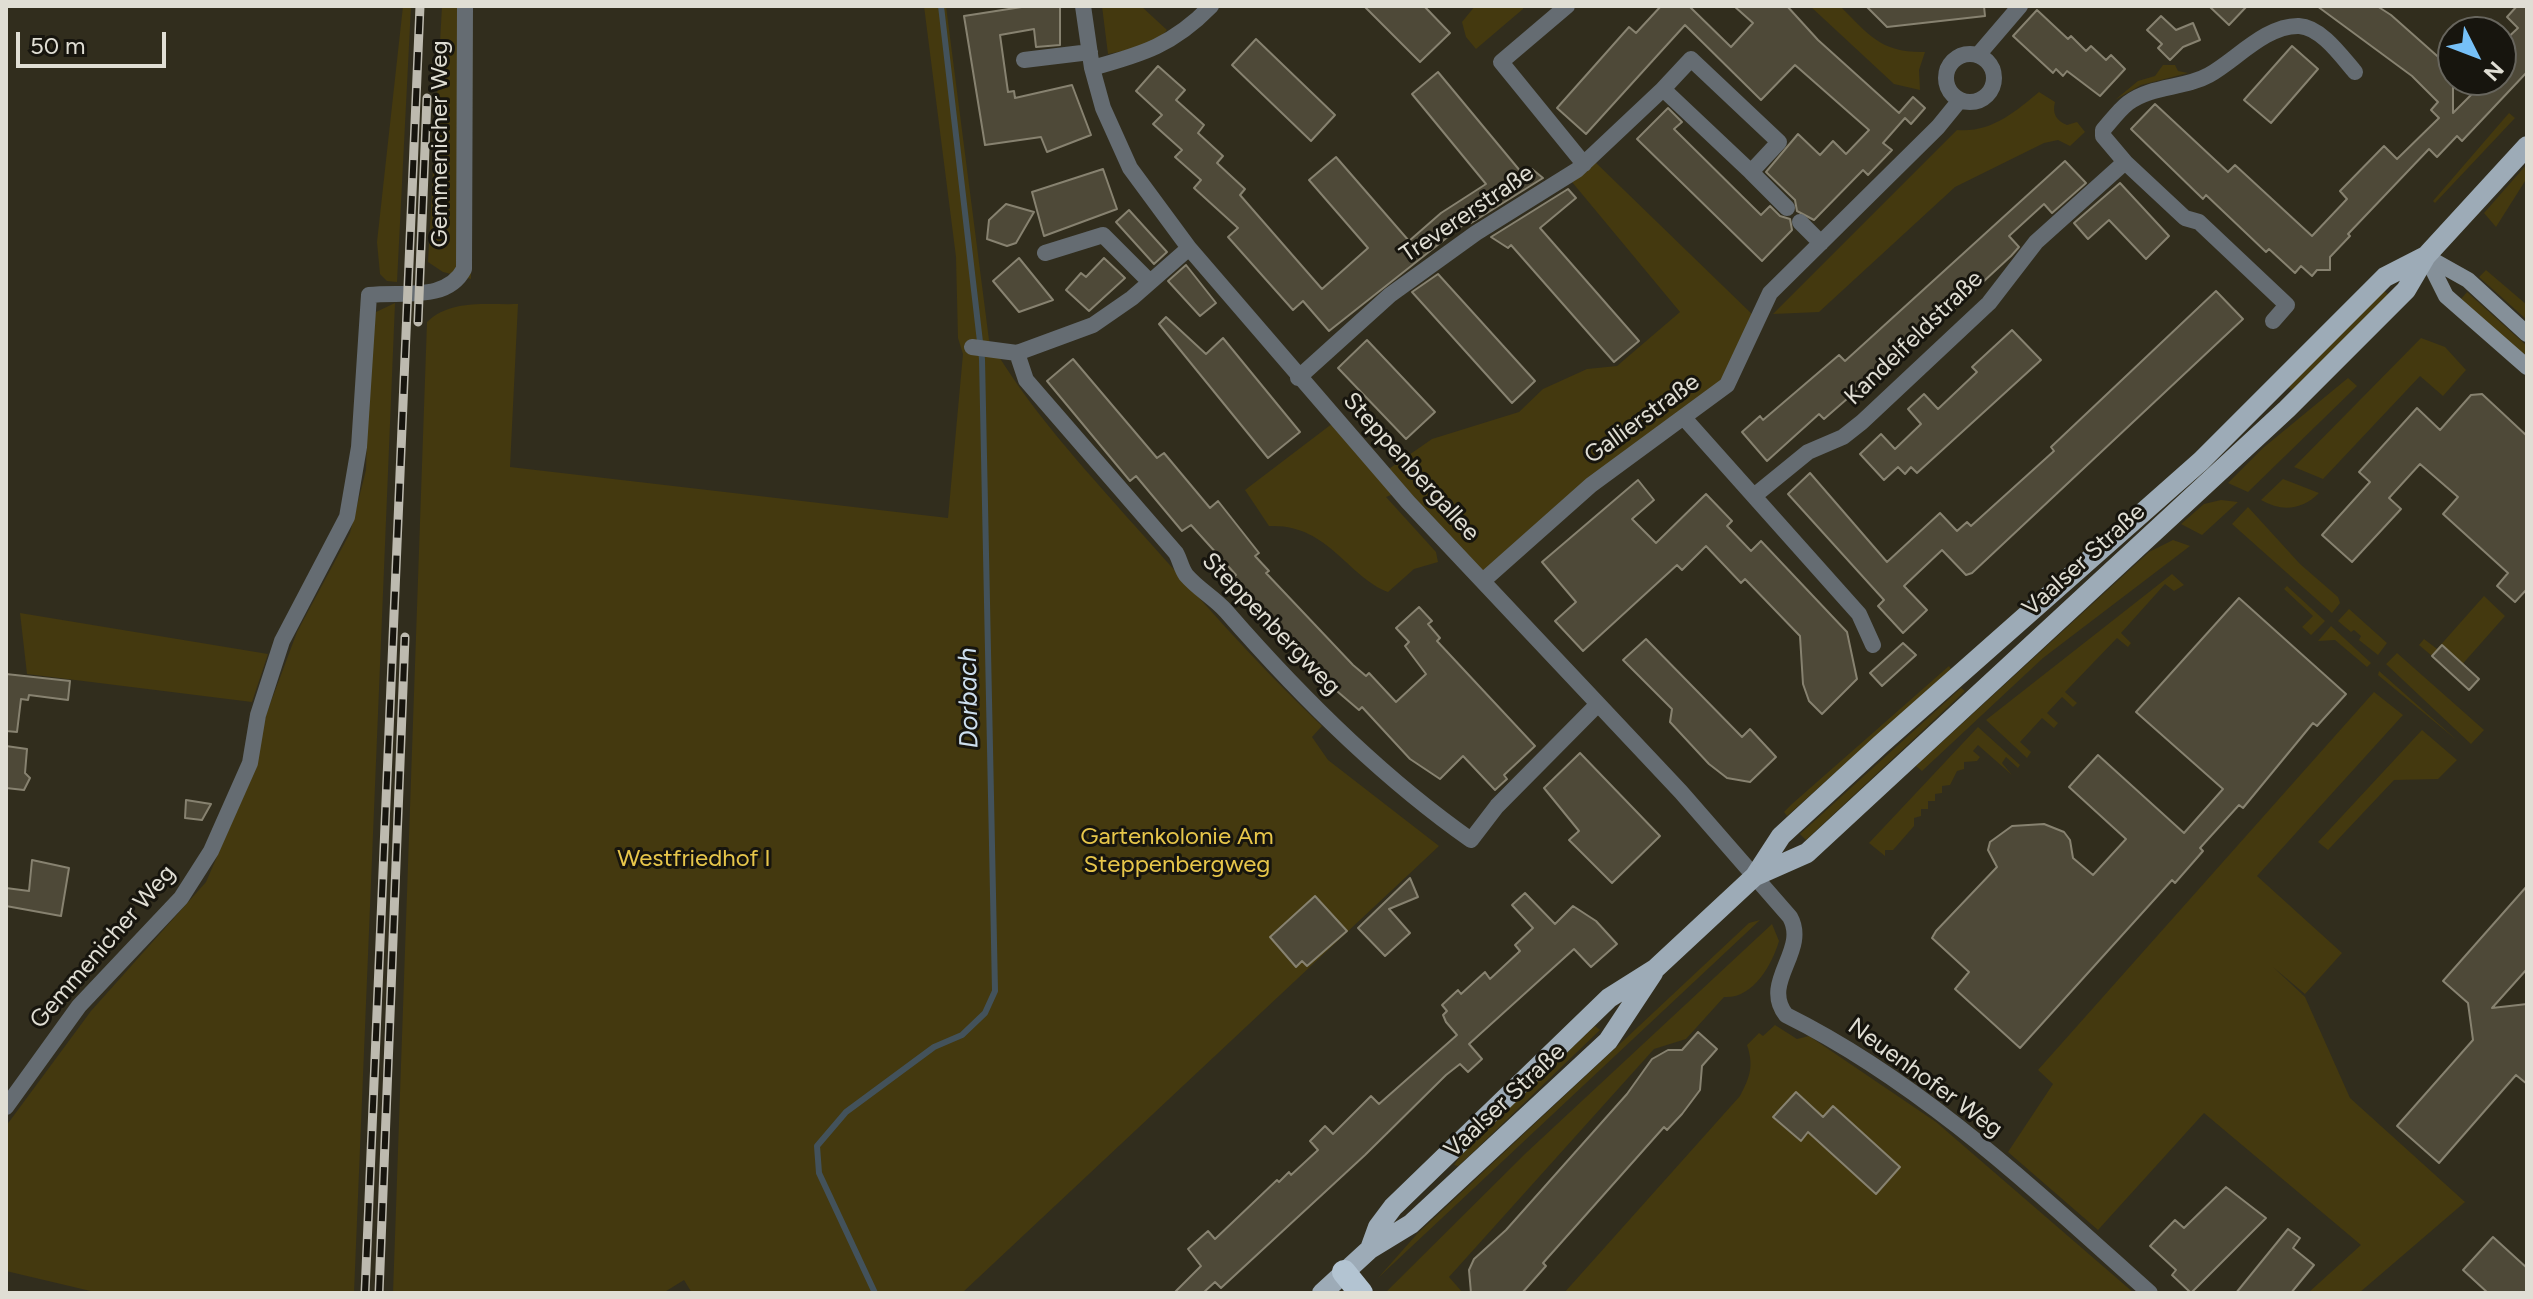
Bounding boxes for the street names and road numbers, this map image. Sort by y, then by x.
street label: Gemmenicher Weg [426,40,454,248]
street label: Trevererstraße [1395,159,1539,269]
street label: Kandelfeldstraße [1839,265,1989,411]
street label: Gallierstraße [1579,368,1705,470]
street label: Steppenbergallee [1337,387,1485,547]
street label: Vaalser Straße [2017,498,2151,622]
street label: Steppenbergweg [1196,547,1346,701]
street label: Gemmenicher Weg [24,859,182,1035]
street label: Neuenhofer Weg [1842,1012,2008,1144]
street label: Vaalser Straße [1439,1038,1571,1164]

